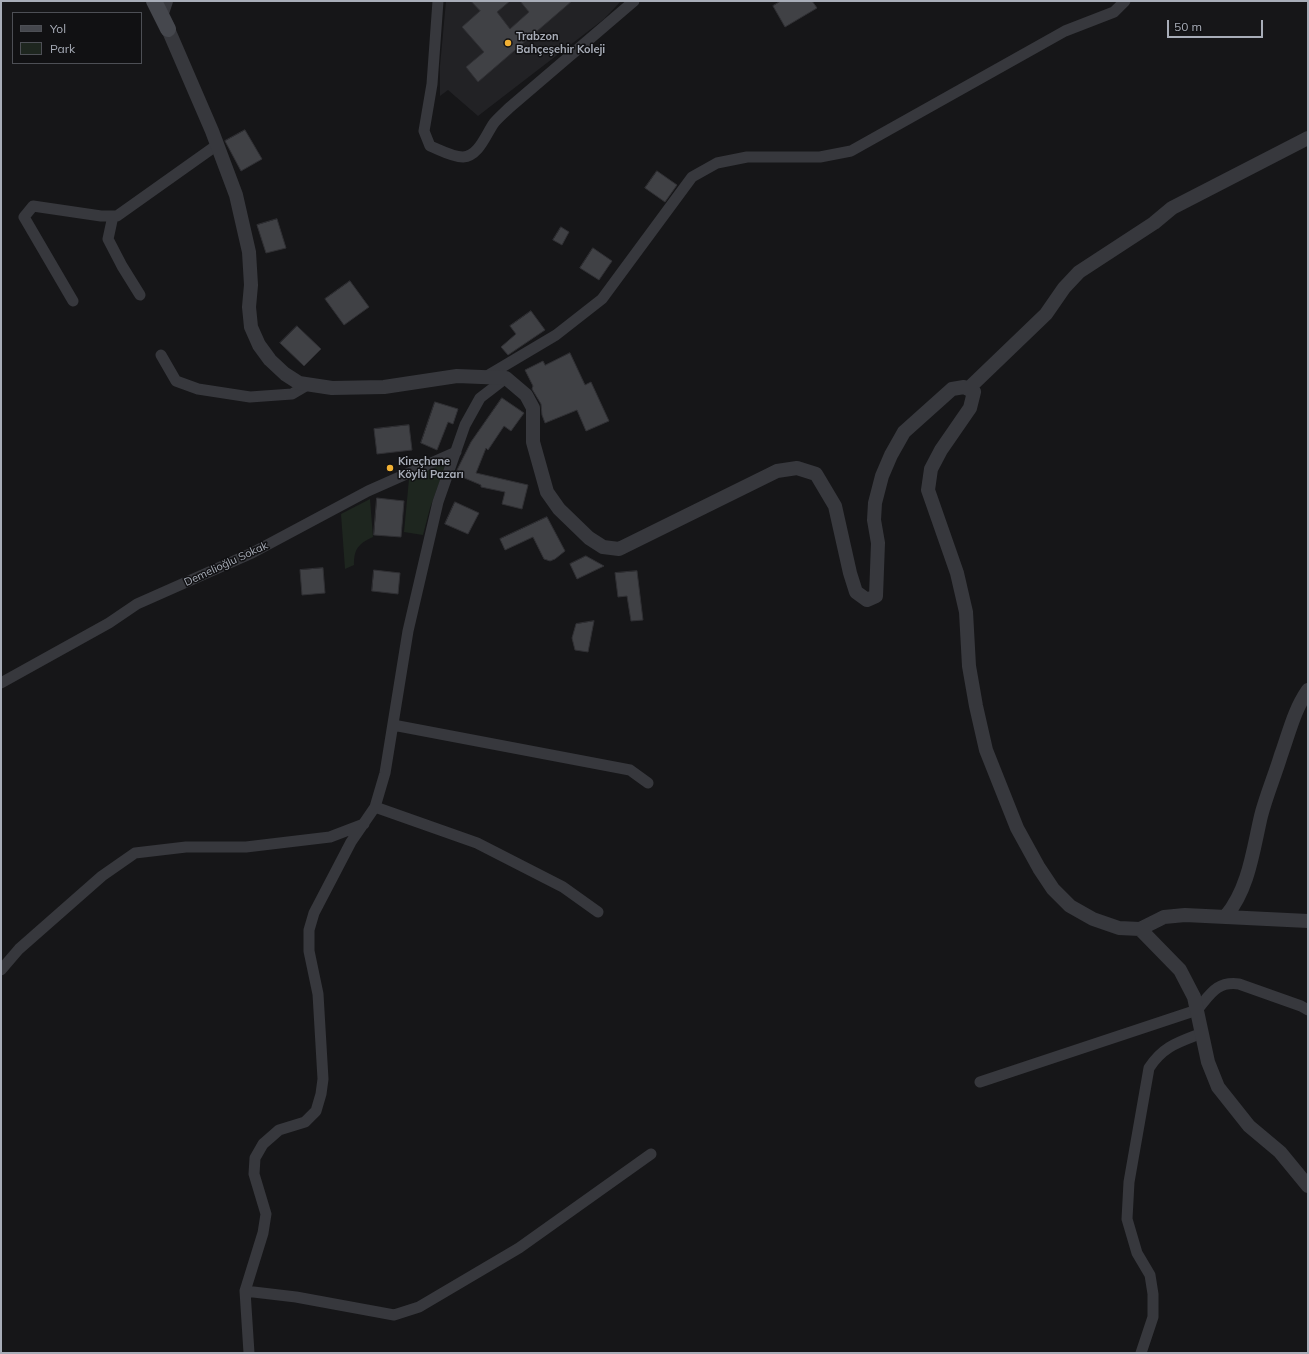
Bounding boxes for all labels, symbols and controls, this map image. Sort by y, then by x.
legend [12,12,142,64]
scale bar [1169,12,1265,38]
text: 50 m [1174,19,1202,34]
text: Yol [50,21,66,36]
place label: Trabzon Bahçeşehir Koleji [516,30,605,56]
marker: Trabzon Bahçeşehir Koleji [503,38,513,48]
text: Park [50,41,75,56]
place label: Kireçhane Köylü Pazarı [398,455,464,481]
marker: Kireçhane Köylü Pazarı [385,463,395,473]
street label: Demelioğlu Sokak [182,539,270,589]

